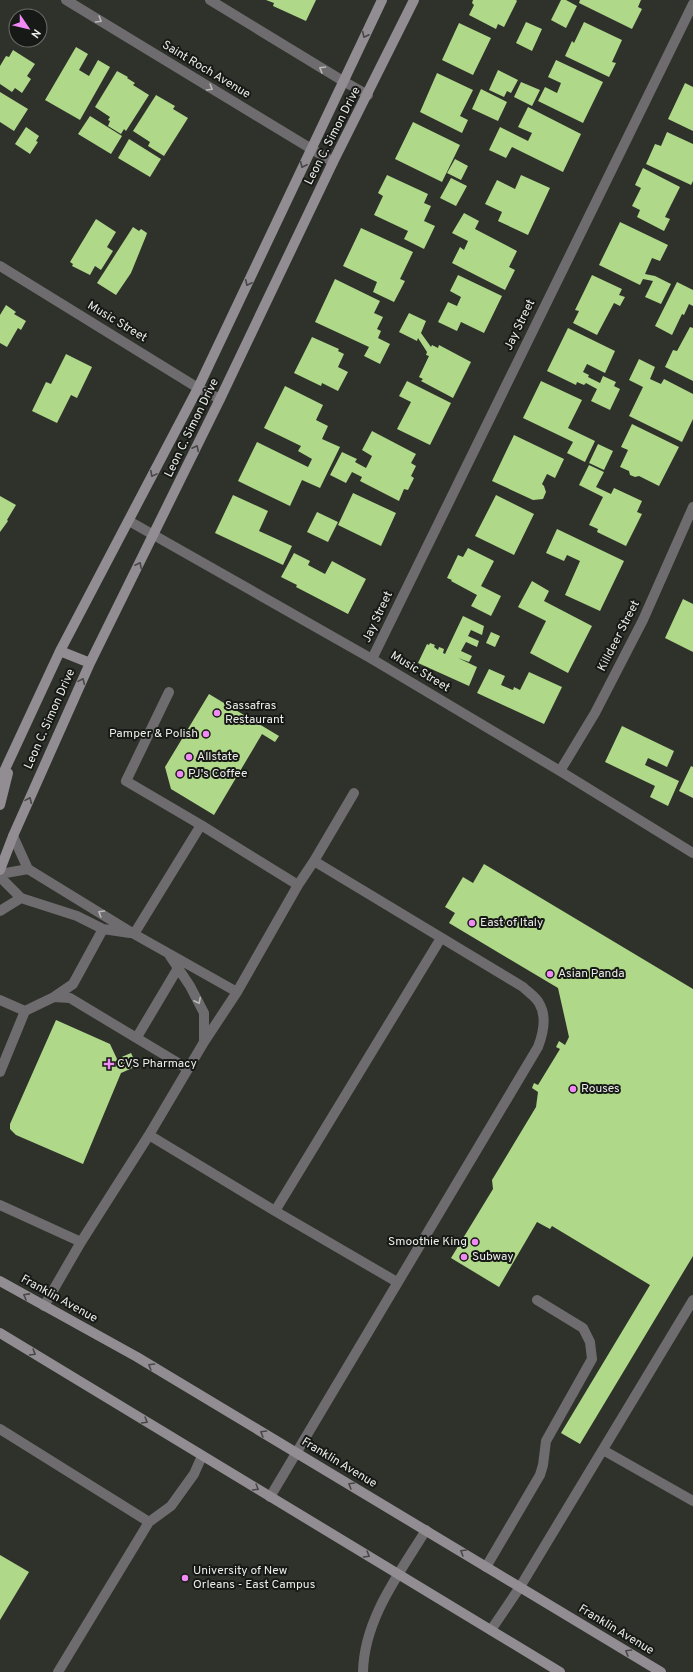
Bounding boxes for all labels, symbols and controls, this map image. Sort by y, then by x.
north arrow [8,8,48,48]
one-way arrow [95,16,102,23]
text: N [27,26,43,40]
one-way arrow [362,31,370,38]
street label: Saint Roch Avenue [159,37,253,103]
one-way arrow [319,66,326,73]
one-way arrow [206,83,213,90]
street label: Leon C. Simon Drive [301,84,365,188]
one-way arrow [300,161,308,168]
one-way arrow [245,278,253,286]
street label: Jay Street [501,297,539,353]
street label: Music Street [84,298,150,346]
street label: Leon C. Simon Drive [161,376,223,480]
one-way arrow [191,445,199,452]
one-way arrow [150,470,158,478]
one-way arrow [134,561,142,569]
street label: Jay Street [359,589,397,645]
street label: Killdeer Street [594,598,644,674]
street label: Music Street [387,648,453,696]
street label: Leon C. Simon Drive [21,666,79,772]
one-way arrow [77,678,85,685]
place label: Sassafras Restaurant [225,698,284,728]
marker: Sassafras Restaurant [212,708,222,718]
place label: Pamper & Polish [109,726,198,742]
marker: Pamper & Polish [201,729,211,739]
place label: Allstate [197,749,238,765]
marker: Allstate [184,752,194,762]
place label: PJ's Coffee [188,766,247,782]
marker: PJ's Coffee [175,769,185,779]
one-way arrow [24,797,32,805]
one-way arrow [98,911,105,918]
place label: East of Italy [480,915,543,931]
marker: East of Italy [467,918,477,928]
place label: Asian Panda [558,966,625,982]
marker: Asian Panda [545,969,555,979]
one-way arrow [193,997,201,1004]
place label: CVS Pharmacy [117,1056,197,1072]
marker: CVS Pharmacy [104,1059,114,1069]
place label: Rouses [581,1081,620,1097]
marker: Rouses [568,1084,578,1094]
place label: Smoothie King [388,1234,467,1250]
marker: Smoothie King [470,1237,480,1247]
place label: Subway [472,1249,514,1265]
marker: Subway [459,1252,469,1262]
street label: Franklin Avenue [18,1271,100,1327]
one-way arrow [23,1293,30,1300]
one-way arrow [29,1349,36,1356]
one-way arrow [148,1363,155,1370]
one-way arrow [141,1416,148,1423]
one-way arrow [260,1430,267,1437]
street label: Franklin Avenue [298,1434,380,1492]
one-way arrow [252,1483,259,1491]
one-way arrow [348,1483,355,1490]
one-way arrow [363,1550,370,1558]
one-way arrow [460,1550,467,1557]
place label: University of New Orleans - East Campus [193,1563,315,1593]
marker: University of New Orleans - East Campus [180,1573,190,1583]
street label: Franklin Avenue [575,1601,657,1659]
one-way arrow [625,1649,632,1656]

